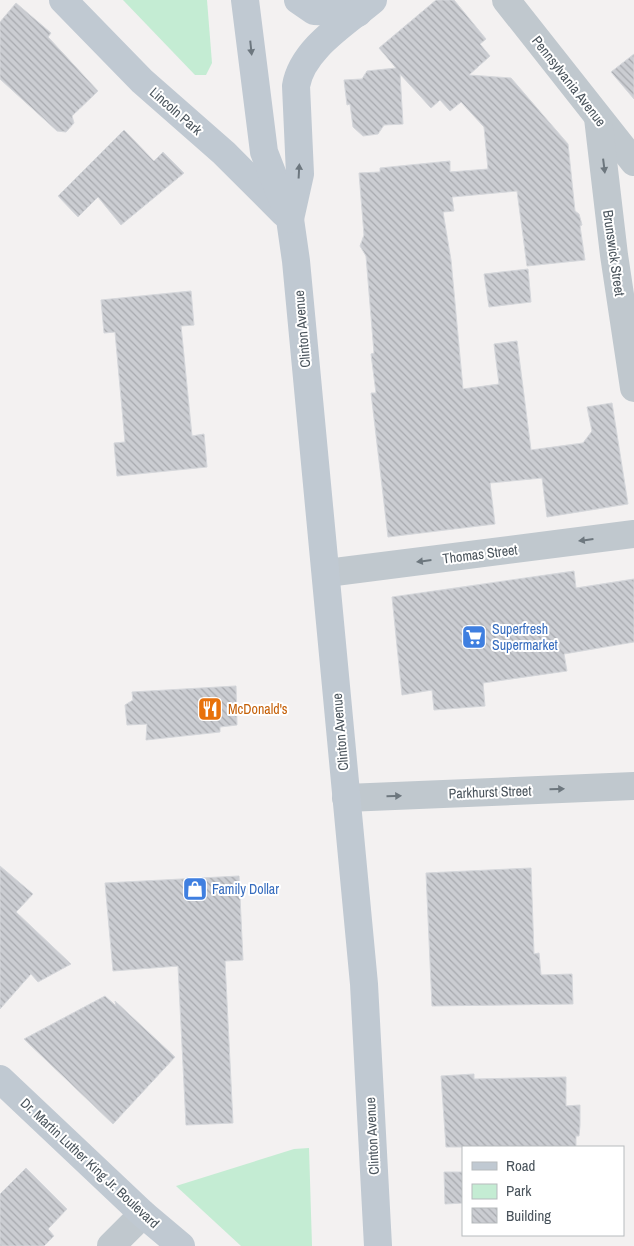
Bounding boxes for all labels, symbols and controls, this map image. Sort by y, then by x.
street label: Pennsylvania Avenue [528,32,610,130]
one-way arrow [247,41,255,57]
street label: Lincoln Park [146,83,206,139]
one-way arrow [600,159,608,175]
one-way arrow [295,163,303,179]
street label: Brunswick Street [599,209,629,297]
street label: Clinton Avenue [290,290,314,368]
one-way arrow [577,537,593,545]
street label: Thomas Street [442,540,518,568]
one-way arrow [416,557,432,565]
place label: Superfresh Supermarket [492,620,558,654]
supermarket icon: Superfresh Supermarket [461,624,487,650]
street label: Clinton Avenue [328,693,352,771]
restaurant icon: McDonald's [197,696,223,722]
place label: McDonald's [228,700,288,718]
street label: Parkhurst Street [448,782,532,802]
one-way arrow [549,785,565,793]
one-way arrow [387,791,403,799]
shop icon: Family Dollar [182,876,208,902]
place label: Family Dollar [212,880,279,898]
street label: Dr. Martin Luther King Jr. Boulevard [17,1094,163,1232]
street label: Clinton Avenue [361,1097,383,1175]
legend [462,1146,624,1236]
text: Road [506,1155,535,1176]
text: Park [506,1180,532,1201]
text: Building [506,1205,551,1226]

